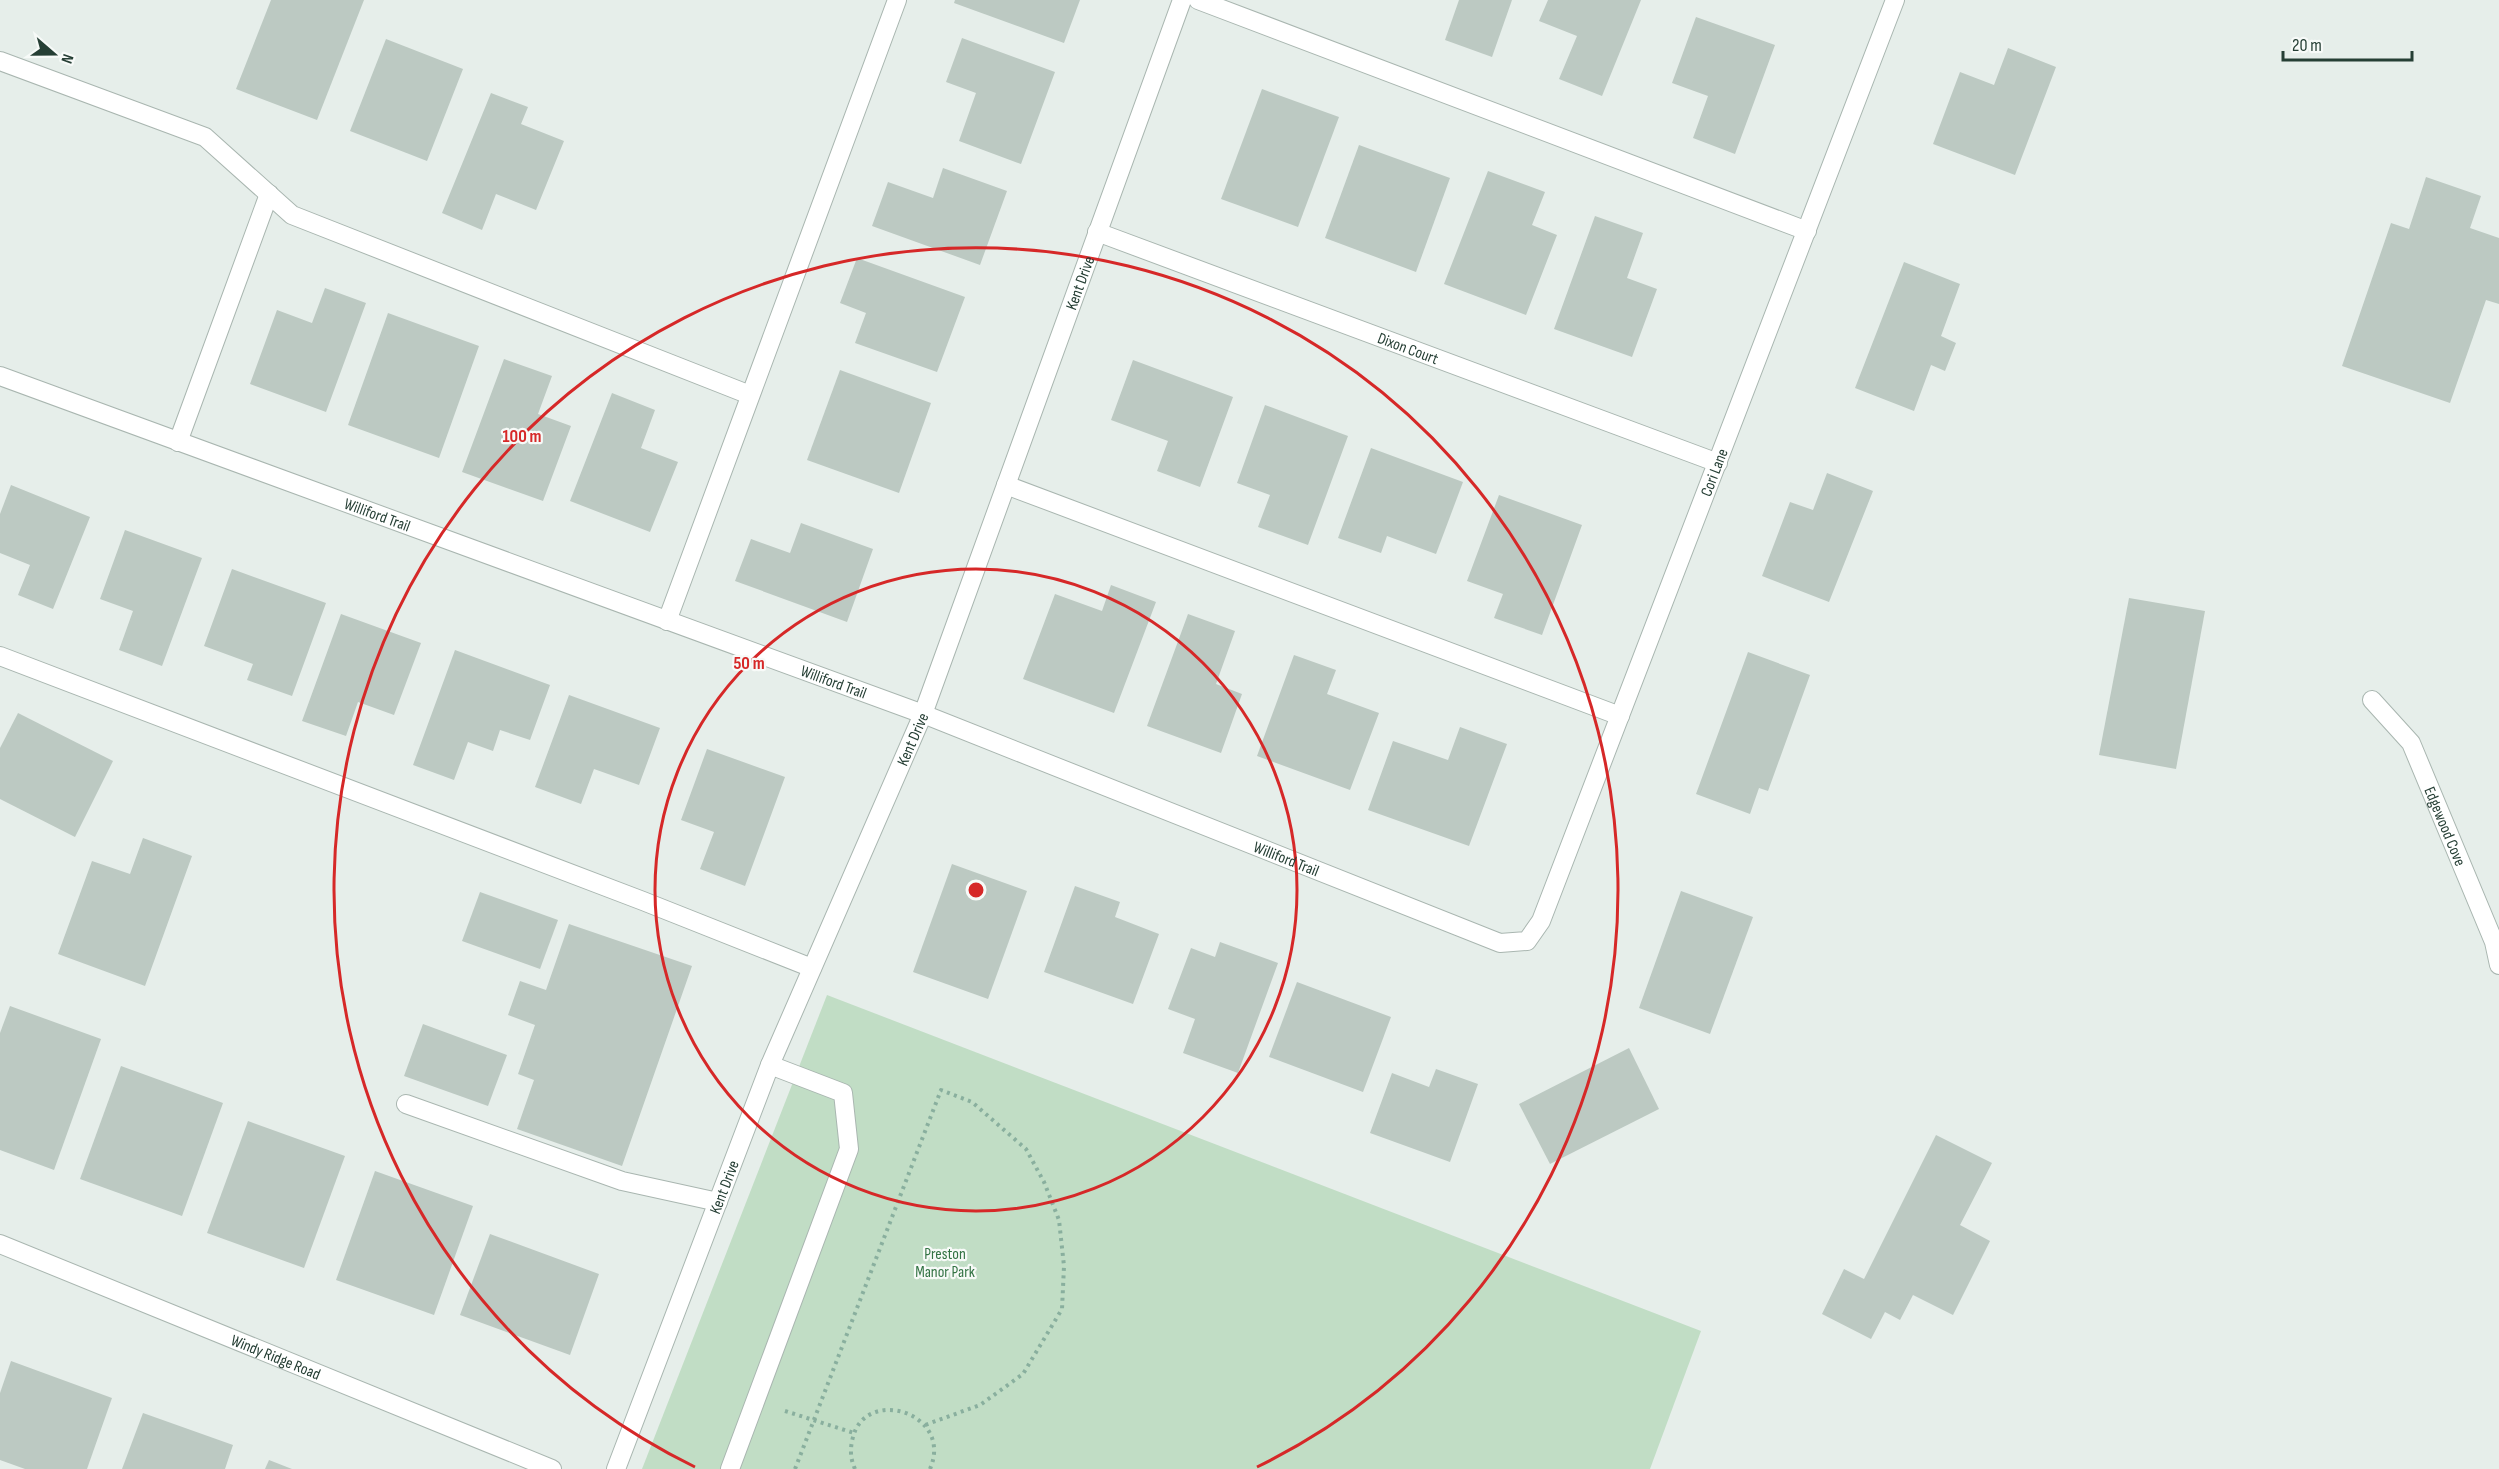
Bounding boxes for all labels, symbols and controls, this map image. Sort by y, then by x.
north arrow [24,24,84,84]
scale bar [2283,24,2412,62]
text: 20 m [2292,35,2322,56]
text: N [56,51,77,66]
street label: Kent Drive [1062,254,1099,313]
street label: Dixon Court [1375,329,1441,369]
text: 100 m [503,426,542,447]
street label: Cori Lane [1697,446,1733,499]
street label: Williford Trail [341,495,413,536]
text: 50 m [733,653,765,674]
street label: Williford Trail [798,662,869,704]
street label: Kent Drive [894,710,933,769]
street label: Edgewood Cove [2419,784,2469,869]
street label: Williford Trail [1250,838,1322,881]
centre of rings [966,880,986,900]
street label: Kent Drive [706,1158,744,1217]
park label: Preston Manor Park [915,1245,975,1282]
street label: Windy Ridge Road [228,1331,323,1385]

